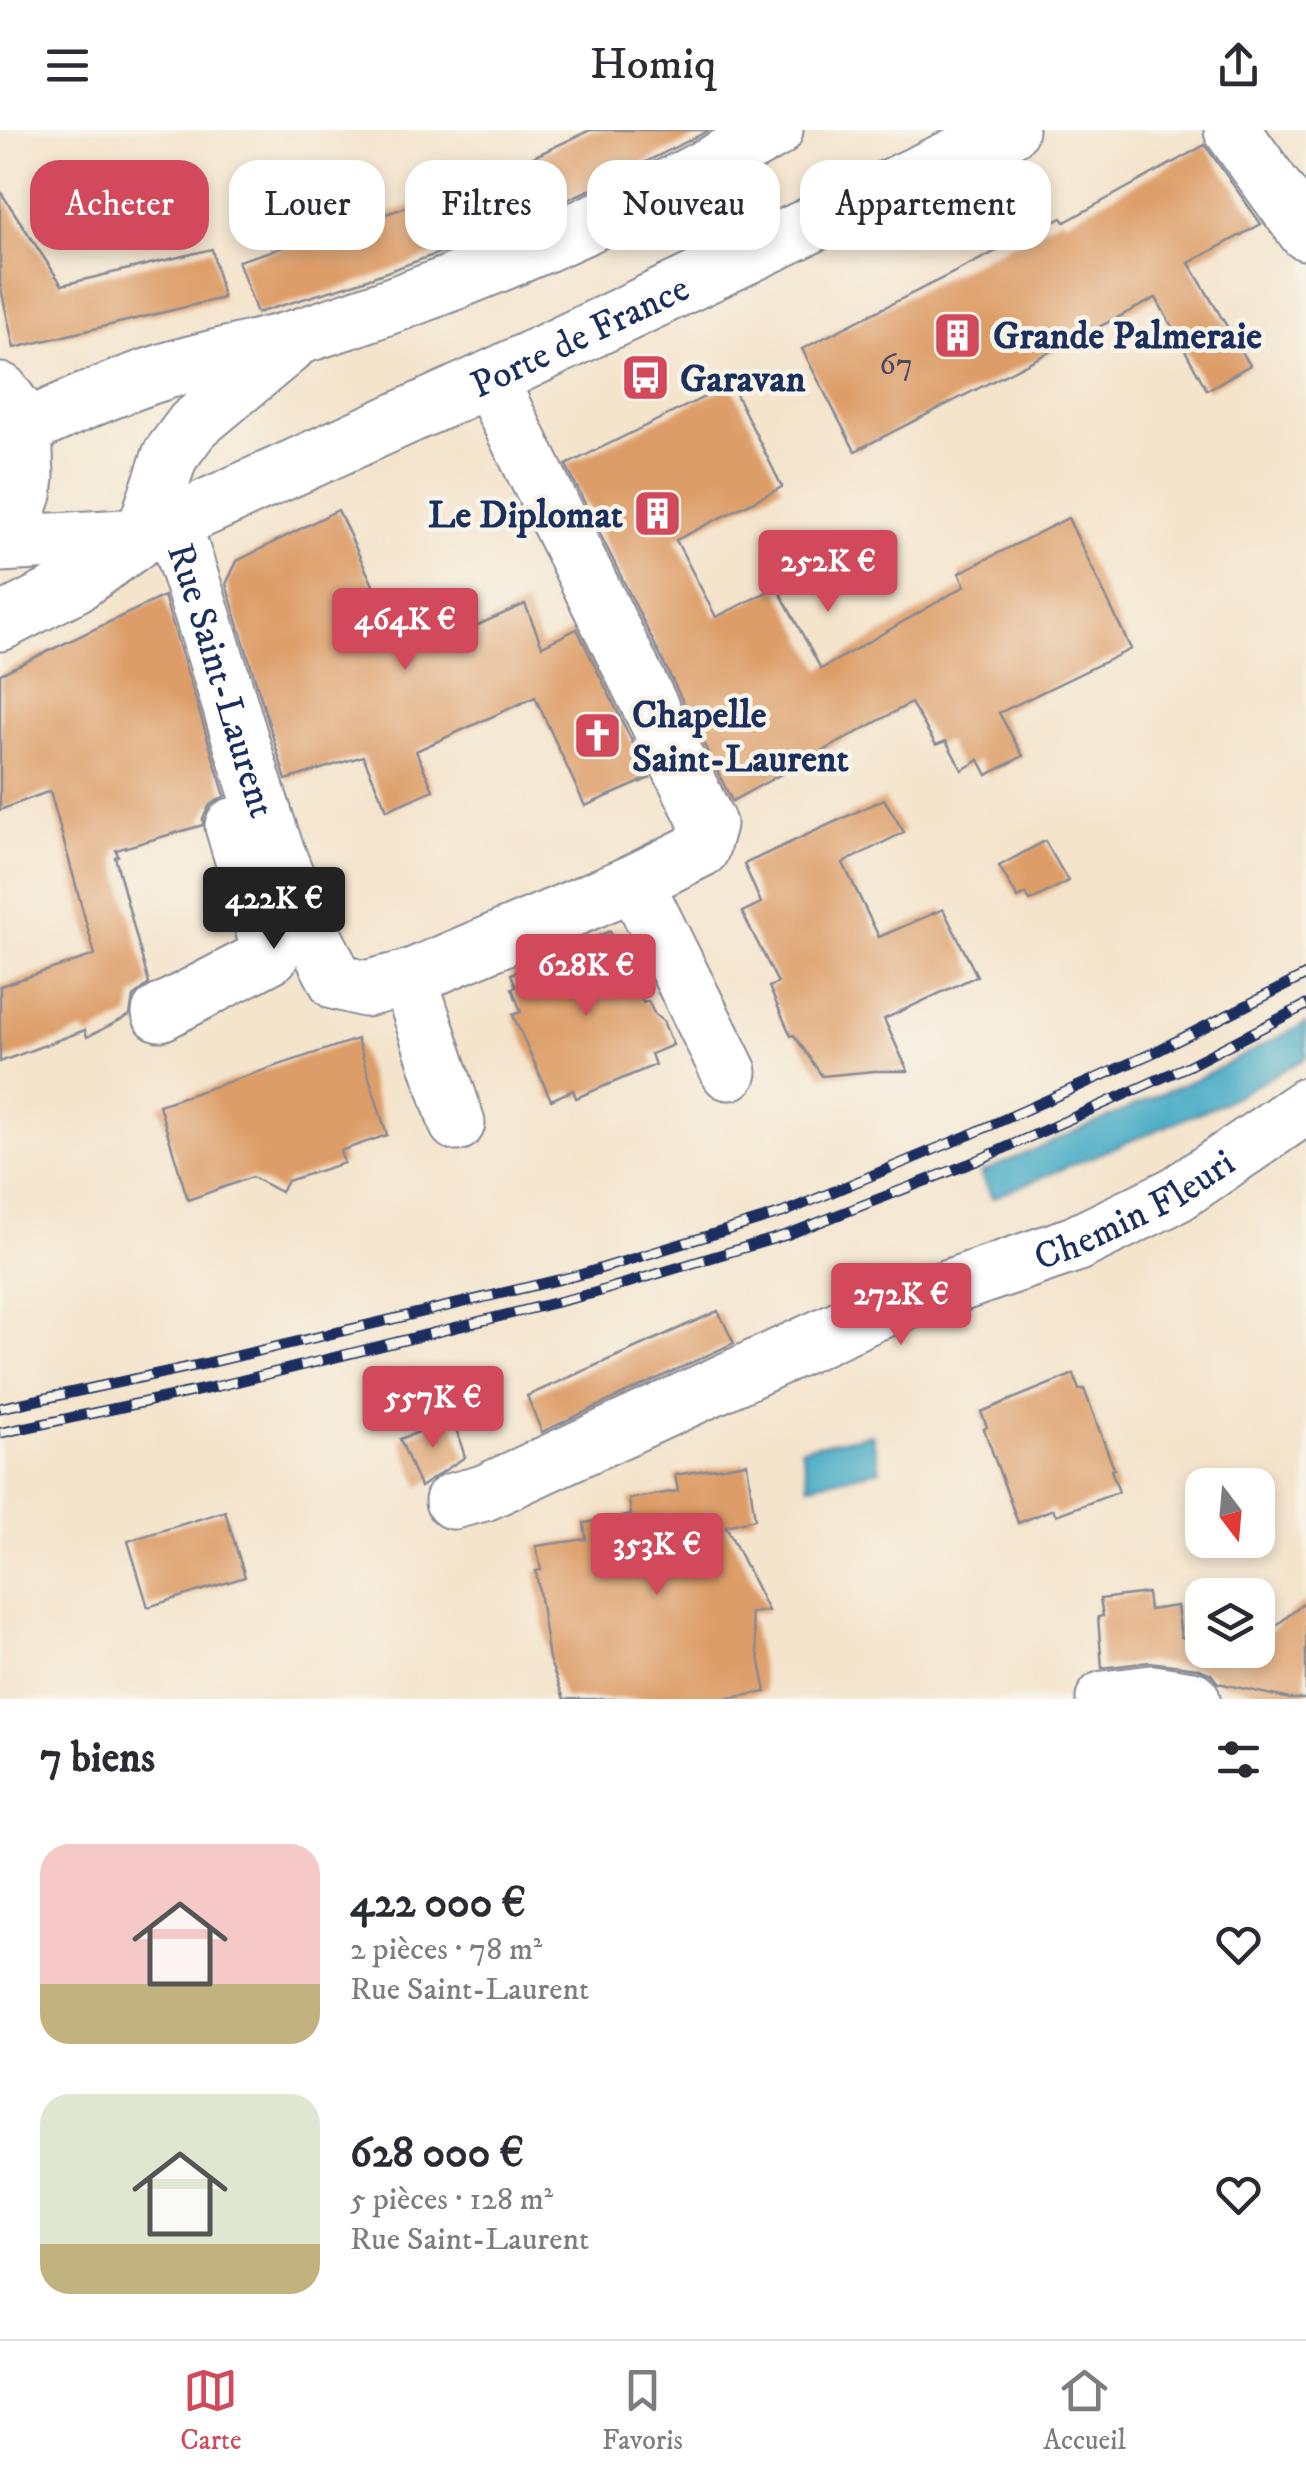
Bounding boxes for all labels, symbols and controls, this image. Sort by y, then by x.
text: Homiq [590,37,716,93]
icon: menu [40,38,95,93]
icon: share [1211,38,1266,93]
chip: Acheter [30,160,209,250]
chip: Louer [229,160,385,250]
chip: Filtres [405,160,567,250]
chip: Nouveau [587,160,780,250]
chip: Appartement [800,160,1051,250]
street label: Porte de France [464,265,697,410]
building icon: Grande Palmeraie [932,309,984,361]
place label: Grande Palmeraie [993,313,1262,361]
house number: 67 [879,345,913,385]
bus stop icon: Garavan [619,352,671,404]
place label: Garavan [680,356,806,404]
building icon: Le Diplomat [632,488,684,540]
place label: Le Diplomat [428,492,623,540]
pin: 252K € [747,530,909,615]
street label: Rue Saint-Laurent [155,537,285,824]
text: 252K € [780,542,876,582]
pin: 464K € [324,588,486,673]
text: 464K € [354,600,456,640]
place label: Chapelle Saint-Laurent [632,692,849,784]
church icon: Chapelle Saint-Laurent [571,710,623,762]
pin: 422K € [193,867,355,952]
text: 422K € [225,879,323,919]
pin: 628K € [505,934,667,1019]
text: 628K € [538,946,634,986]
street label: Chemin Fleuri [1028,1140,1245,1282]
pin: 272K € [820,1263,982,1348]
text: 272K € [853,1275,949,1315]
pin: 557K € [352,1366,514,1451]
text: 557K € [385,1378,481,1418]
north arrow [1185,1468,1275,1558]
map controls [1185,1468,1275,1668]
pin: 353K € [576,1513,738,1598]
text: 353K € [613,1525,701,1565]
button: layers [1185,1578,1275,1668]
icon: filters [1211,1732,1266,1787]
text: 7 biens [40,1733,155,1785]
text: 422 000 € [350,1878,526,1930]
icon: home [120,1884,240,2004]
icon: heart [1211,1917,1266,1972]
text: 2 pièces · 78 m² [350,1930,542,1970]
text: Rue Saint-Laurent [350,1970,589,2010]
text: 628 000 € [350,2128,524,2180]
icon: home [120,2134,240,2254]
icon: heart [1211,2167,1266,2222]
text: 5 pièces · 128 m² [350,2180,553,2220]
text: Rue Saint-Laurent [350,2220,589,2260]
tab: Carte [180,2363,242,2458]
tab: Favoris [602,2363,683,2458]
tab: Accueil [1043,2363,1126,2458]

